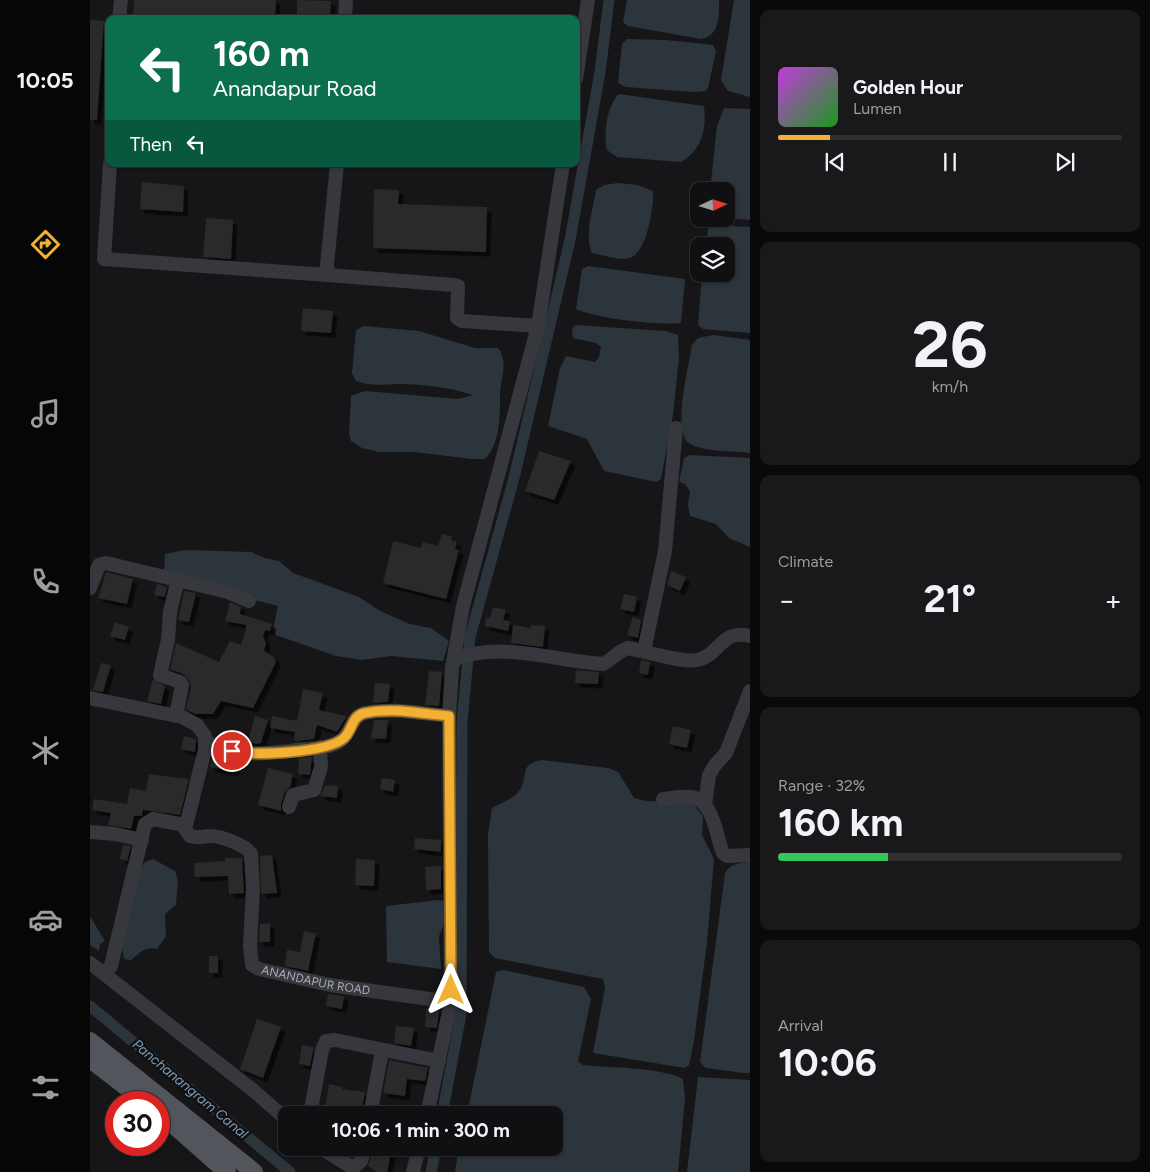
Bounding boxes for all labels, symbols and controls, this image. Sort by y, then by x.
text: 160 m [213,33,310,75]
icon: left [130,35,195,100]
text: 10:05 [16,67,74,94]
text: Anandapur Road [213,75,377,102]
text: Golden Hour [853,76,963,99]
text: Lumen [853,99,902,118]
icon: left [182,130,210,158]
text: Then [130,133,172,156]
icon: previous [821,148,849,176]
icon: pause [936,148,964,176]
icon: next [1051,148,1079,176]
north arrow [690,182,735,228]
map controls [690,182,735,282]
icon: directions [28,227,63,262]
button: layers [690,237,735,282]
text: 26 [912,305,988,383]
text: km/h [932,377,968,396]
icon: music [28,396,63,431]
text: Climate [778,552,833,571]
icon: phone [28,564,63,599]
text: 21° [924,576,976,622]
text: − [778,583,795,617]
text: + [1105,583,1122,617]
pin [211,730,253,772]
icon: climate [28,733,63,768]
icon: arrive [218,737,246,765]
text: Range · 32% [778,776,865,795]
text: 160 km [778,800,903,846]
icon: car [28,902,63,937]
street label: ANANDAPUR ROAD [260,963,371,998]
position arrow [424,963,476,1015]
text: Arrival [778,1016,823,1035]
water label: Panchanangram Canal [129,1036,252,1143]
text: 10:06 [778,1040,877,1086]
icon: filters [28,1070,63,1105]
speed limit sign: 30 [105,1091,170,1156]
text: 10:06 · 1 min · 300 m [331,1119,510,1142]

